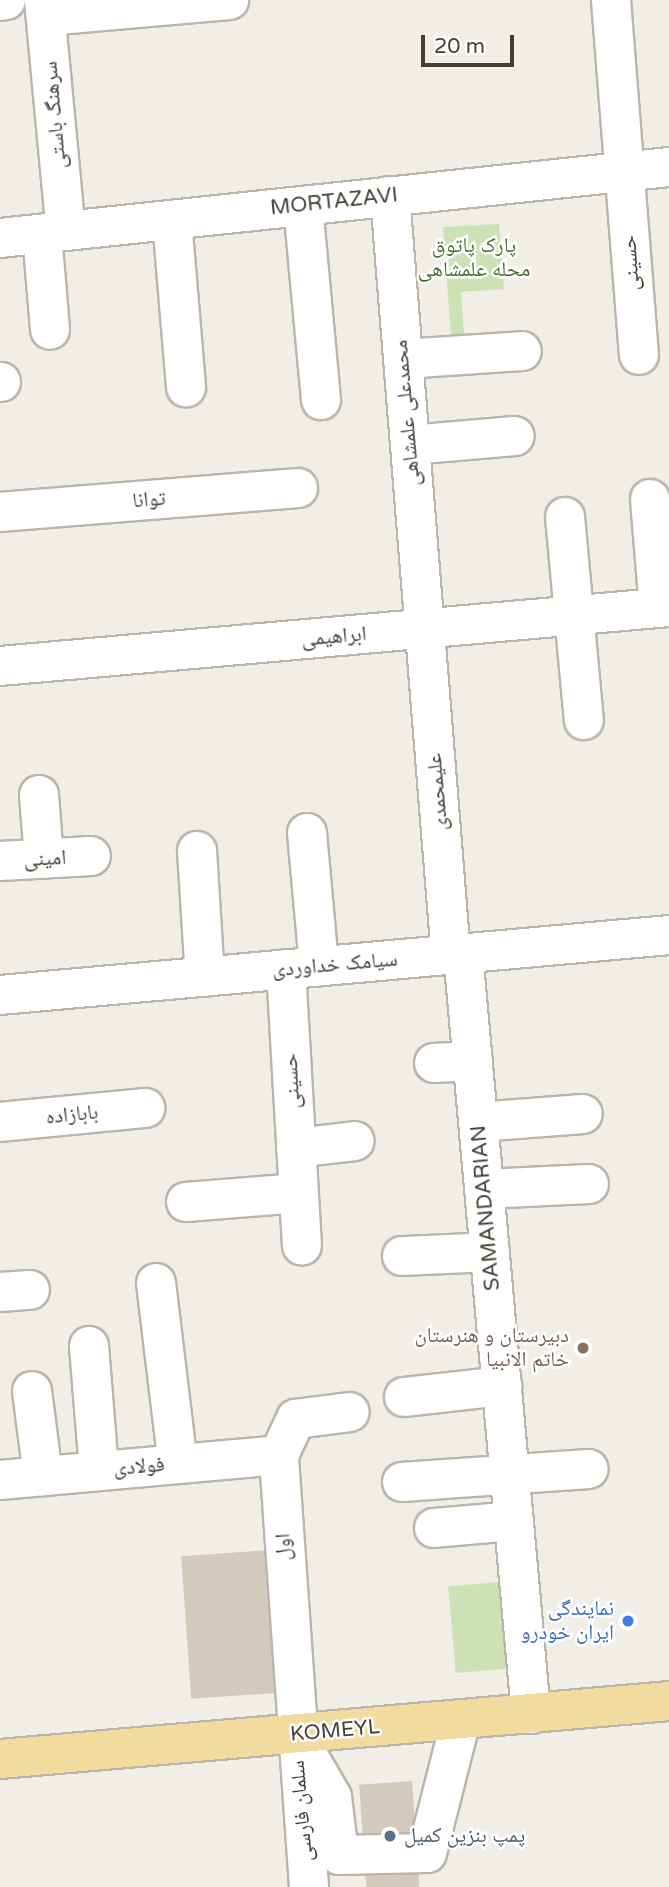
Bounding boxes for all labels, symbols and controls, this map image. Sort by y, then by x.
scale bar [424,21,517,65]
text: 20 m [434,34,485,59]
street label: سرهنگ باستی [38,60,72,170]
street label: MORTAZAVI [269,183,399,221]
park label: پارک پاتوق محله علمشاهی [418,233,530,283]
street label: حسینی [616,234,646,292]
street label: محمدعلی علمشاهی [388,339,426,487]
street label: توانا [131,486,167,514]
street label: ابراهیمی [300,622,368,652]
street label: علیمحمدی [422,752,454,832]
street label: امینی [23,845,67,873]
street label: سیامک خداوردی [271,947,399,983]
street label: حسینی [278,1053,306,1109]
street label: بابازاده [45,1100,99,1130]
street label: SAMANDARIAN [466,1124,506,1292]
place label: دبیرستان و هنرستان خاتم الانبیا [414,1323,569,1373]
marker: دبیرستان و هنرستان خاتم الانبیا [575,1340,591,1356]
street label: فولادی [112,1452,166,1482]
street label: اول [271,1533,297,1561]
place label: نمایندگی ایران خودرو [521,1596,614,1646]
marker: نمایندگی ایران خودرو [620,1613,636,1629]
street label: KOMEYL [289,1715,381,1747]
street label: سلمان فارسی [285,1759,319,1863]
place label: پمپ بنزین کمیل [404,1823,525,1849]
marker: پمپ بنزین کمیل [382,1828,398,1844]

